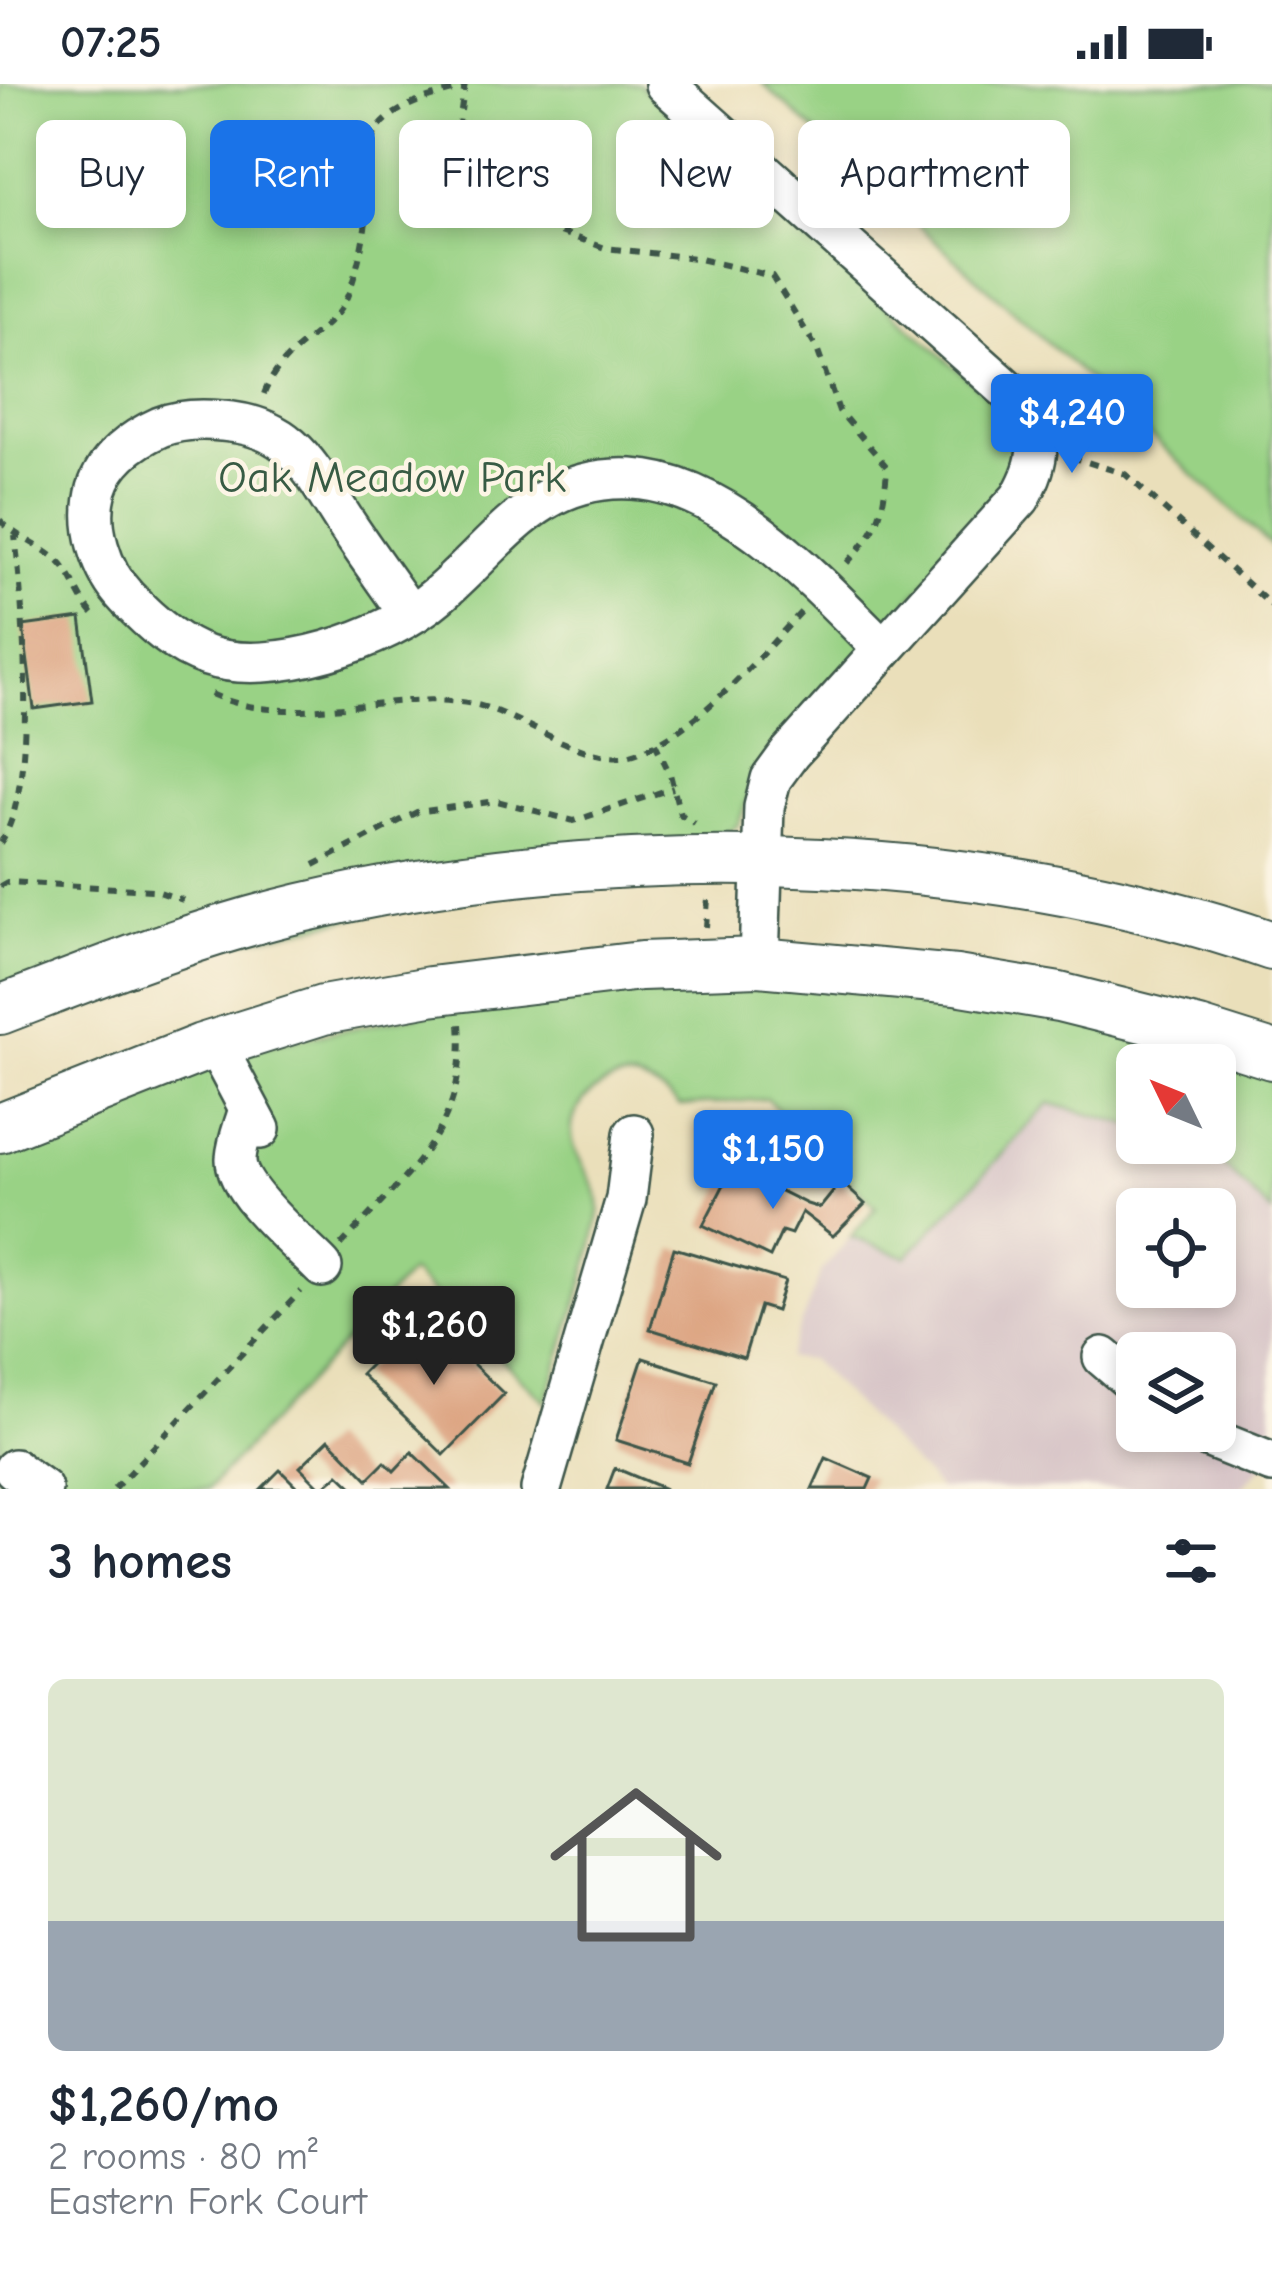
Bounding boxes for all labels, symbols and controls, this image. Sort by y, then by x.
text: 07:25 [60,16,162,68]
chip: Buy [36,120,186,228]
chip: Rent [210,120,375,228]
chip: Filters [399,120,592,228]
chip: New [616,120,774,228]
chip: Apartment [798,120,1070,228]
pin: $4,240 [974,374,1170,476]
text: $4,240 [1018,390,1126,435]
park label: Oak Meadow Park [218,451,566,503]
north arrow [1116,1044,1236,1164]
map controls [1116,1044,1236,1452]
pin: $1,150 [675,1110,871,1212]
text: $1,150 [721,1126,825,1171]
button: locate [1116,1188,1236,1308]
pin: $1,260 [336,1286,532,1388]
text: $1,260 [380,1302,488,1347]
button: layers [1116,1332,1236,1452]
icon: filters [1158,1528,1224,1594]
text: 3 homes [48,1532,232,1591]
icon: home [528,1757,744,1973]
text: $1,260/mo [48,2075,279,2134]
text: 2 rooms · 80 m² [48,2134,318,2179]
text: Eastern Fork Court [48,2179,367,2224]

